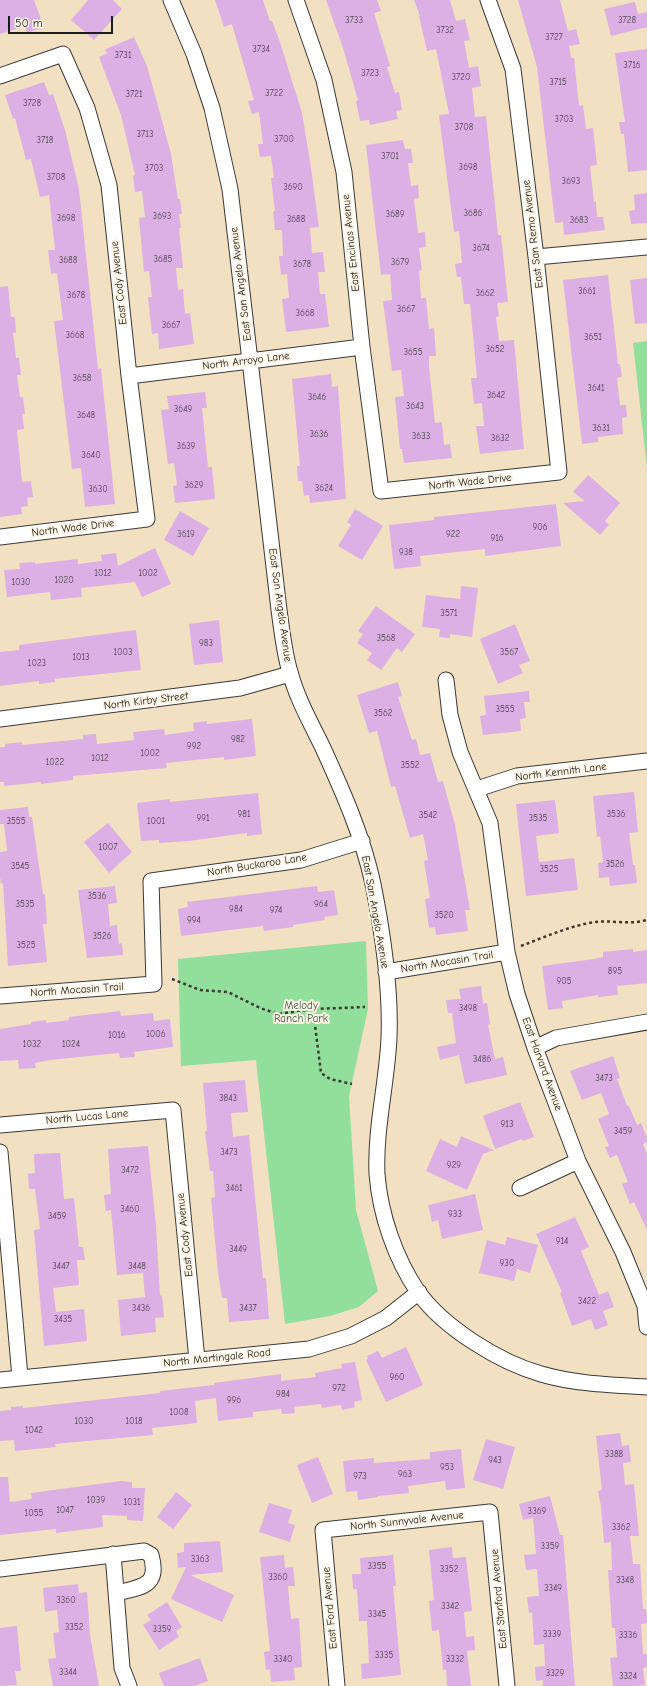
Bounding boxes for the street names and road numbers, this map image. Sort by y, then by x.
street label: East San Remo Avenue [520,179,546,289]
street label: East Encinas Avenue [339,194,363,292]
street label: East San Angelo Avenue [227,226,255,342]
street label: East Cody Avenue [108,240,130,326]
street label: North Arroyo Lane [202,349,290,373]
street label: North Wade Drive [428,471,512,493]
street label: North Wade Drive [31,516,115,540]
street label: East San Angelo Avenue [266,547,294,663]
street label: North Kirby Street [103,689,189,713]
street label: North Kennith Lane [515,760,607,784]
street label: North Buckaroo Lane [206,851,308,879]
street label: East San Angelo Avenue [359,855,391,969]
street label: North Mocasin Trail [400,948,494,976]
street label: North Mocasin Trail [30,980,124,1000]
street label: East Harvard Avenue [519,1015,565,1113]
street label: North Lucas Lane [45,1107,129,1127]
street label: East Cody Avenue [174,1192,196,1278]
street label: North Martingale Road [163,1346,271,1370]
street label: North Sunnyvale Avenue [350,1508,464,1534]
street label: East Stanford Avenue [488,1549,510,1649]
street label: East Ford Avenue [320,1566,340,1650]

